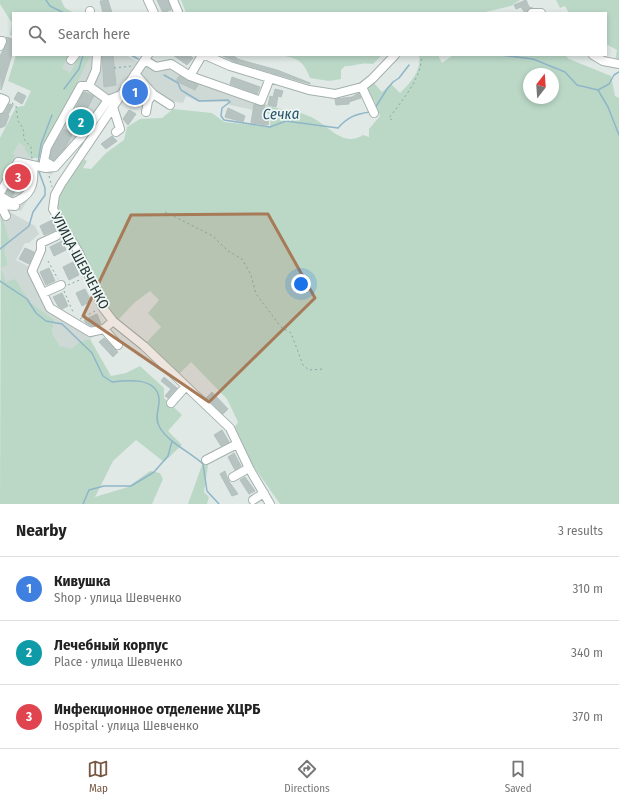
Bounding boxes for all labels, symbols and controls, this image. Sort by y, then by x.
search box [12,12,607,56]
icon: search [26,23,48,45]
text: Search here [58,25,130,43]
north arrow [523,68,559,104]
pin: 1 [122,77,148,107]
water label: Сечка [262,105,300,123]
pin: 2 [68,107,94,137]
pin: 3 [5,162,31,192]
street label: УЛИЦА ШЕВЧЕНКО [47,209,113,312]
your location [291,274,311,294]
text: Nearby [16,520,67,541]
text: 3 results [558,523,603,538]
text: Кивушка [54,572,110,590]
text: 1 [26,581,32,596]
text: 310 m [573,581,603,596]
text: Shop · улица Шевченко [54,590,182,605]
text: Лечебный корпус [54,636,168,654]
text: 2 [26,645,32,660]
text: 340 m [571,645,603,660]
text: Place · улица Шевченко [54,654,183,669]
text: Инфекционное отделение ХЦРБ [54,700,260,718]
text: 3 [26,709,32,724]
text: 370 m [572,709,603,724]
text: Hospital · улица Шевченко [54,718,199,733]
tab: Map [87,758,109,795]
tab: Directions [284,758,330,795]
tab: Saved [505,758,532,795]

